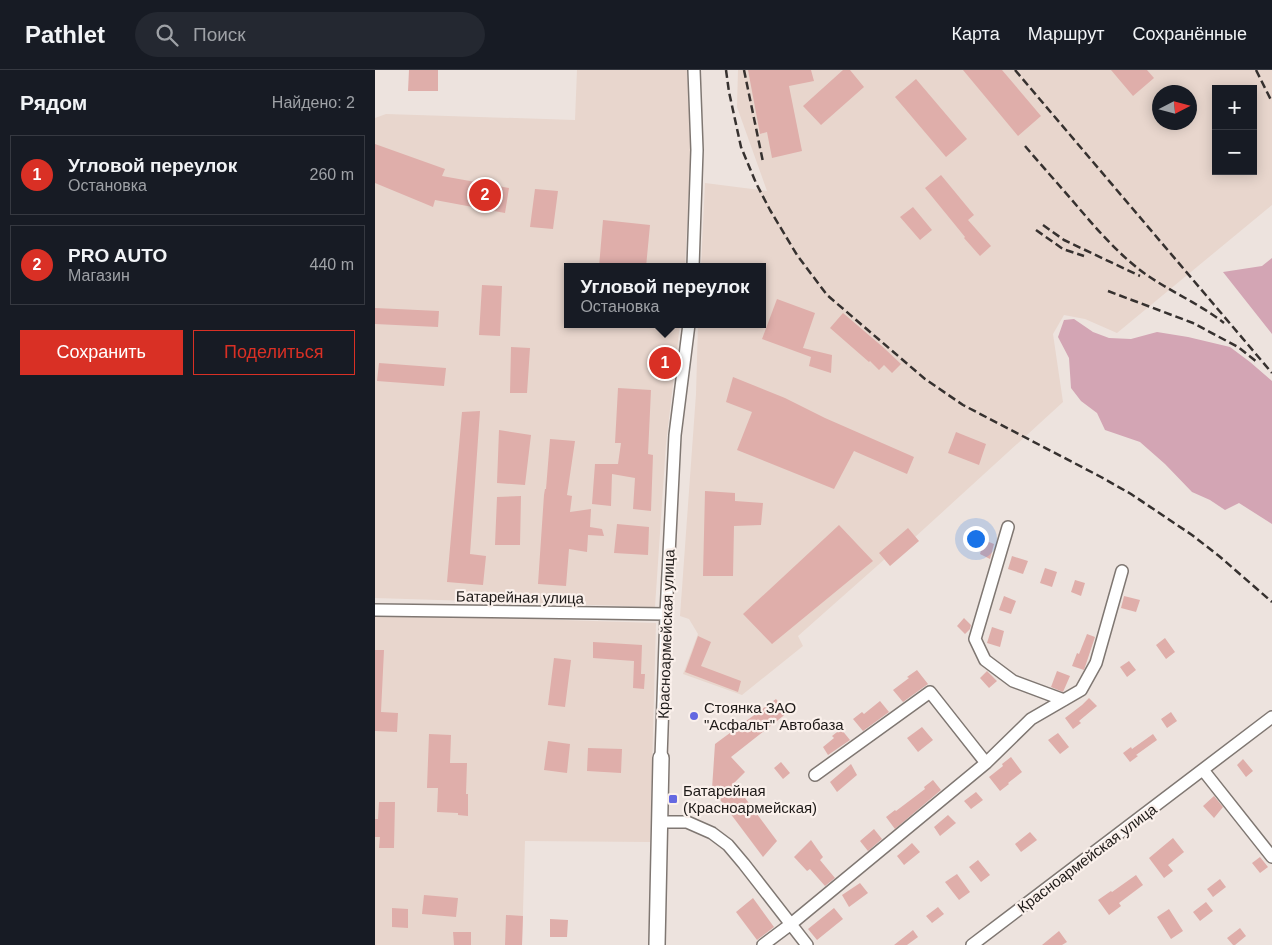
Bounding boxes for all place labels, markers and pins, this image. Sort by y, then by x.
pin: 2 [469,176,501,214]
pin: 1 [649,344,681,382]
place label: Стоянка ЗАО "Асфальт" Автобаза [704,699,844,733]
marker: Стоянка ЗАО "Асфальт" Автобаза [688,710,700,722]
place label: Батарейная (Красноармейская) [683,782,817,816]
marker: Батарейная (Красноармейская) [667,793,679,805]

